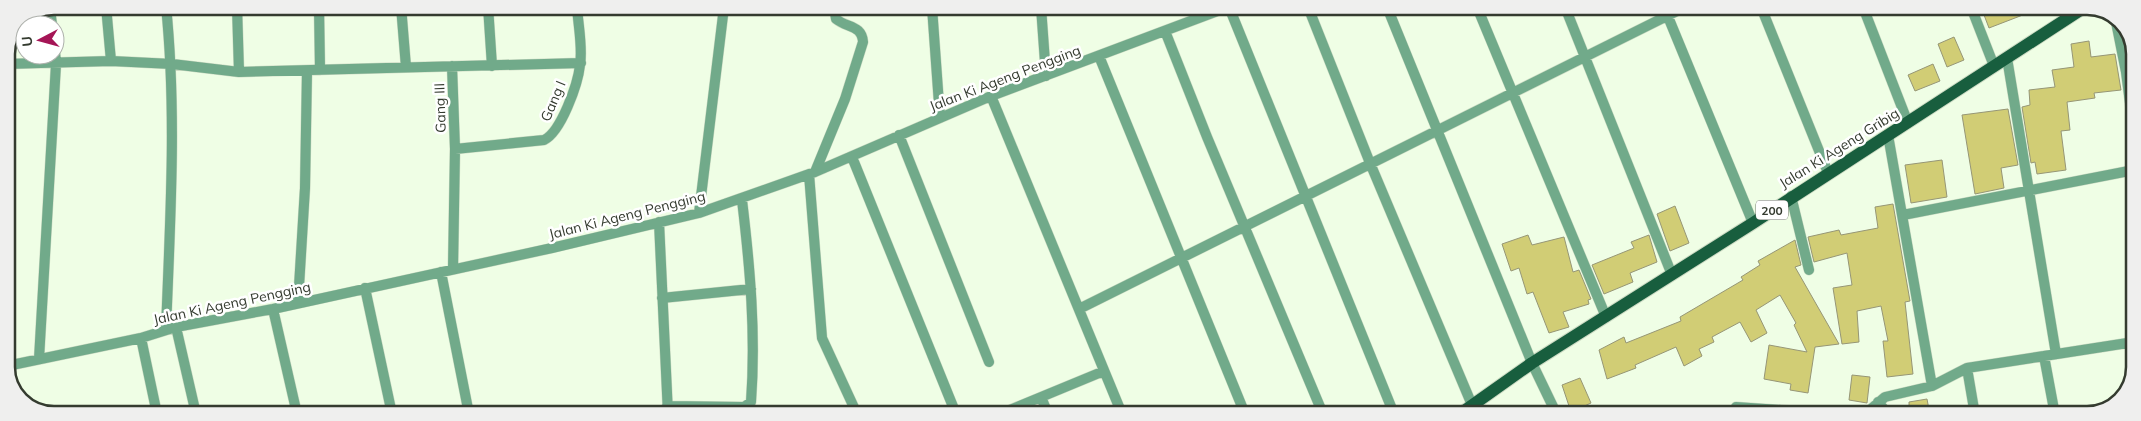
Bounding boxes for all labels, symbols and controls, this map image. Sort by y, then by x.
north arrow [15,15,65,65]
text: U [18,35,37,47]
street label: Jalan Ki Ageng Pengging [927,41,1083,115]
street label: Gang I [536,78,570,124]
street label: Gang III [430,83,450,133]
street label: Jalan Ki Ageng Gribig [1776,104,1902,192]
street label: Jalan Ki Ageng Pengging [547,187,707,243]
road number: 200 [1756,200,1788,220]
street label: Jalan Ki Ageng Pengging [152,278,312,328]

